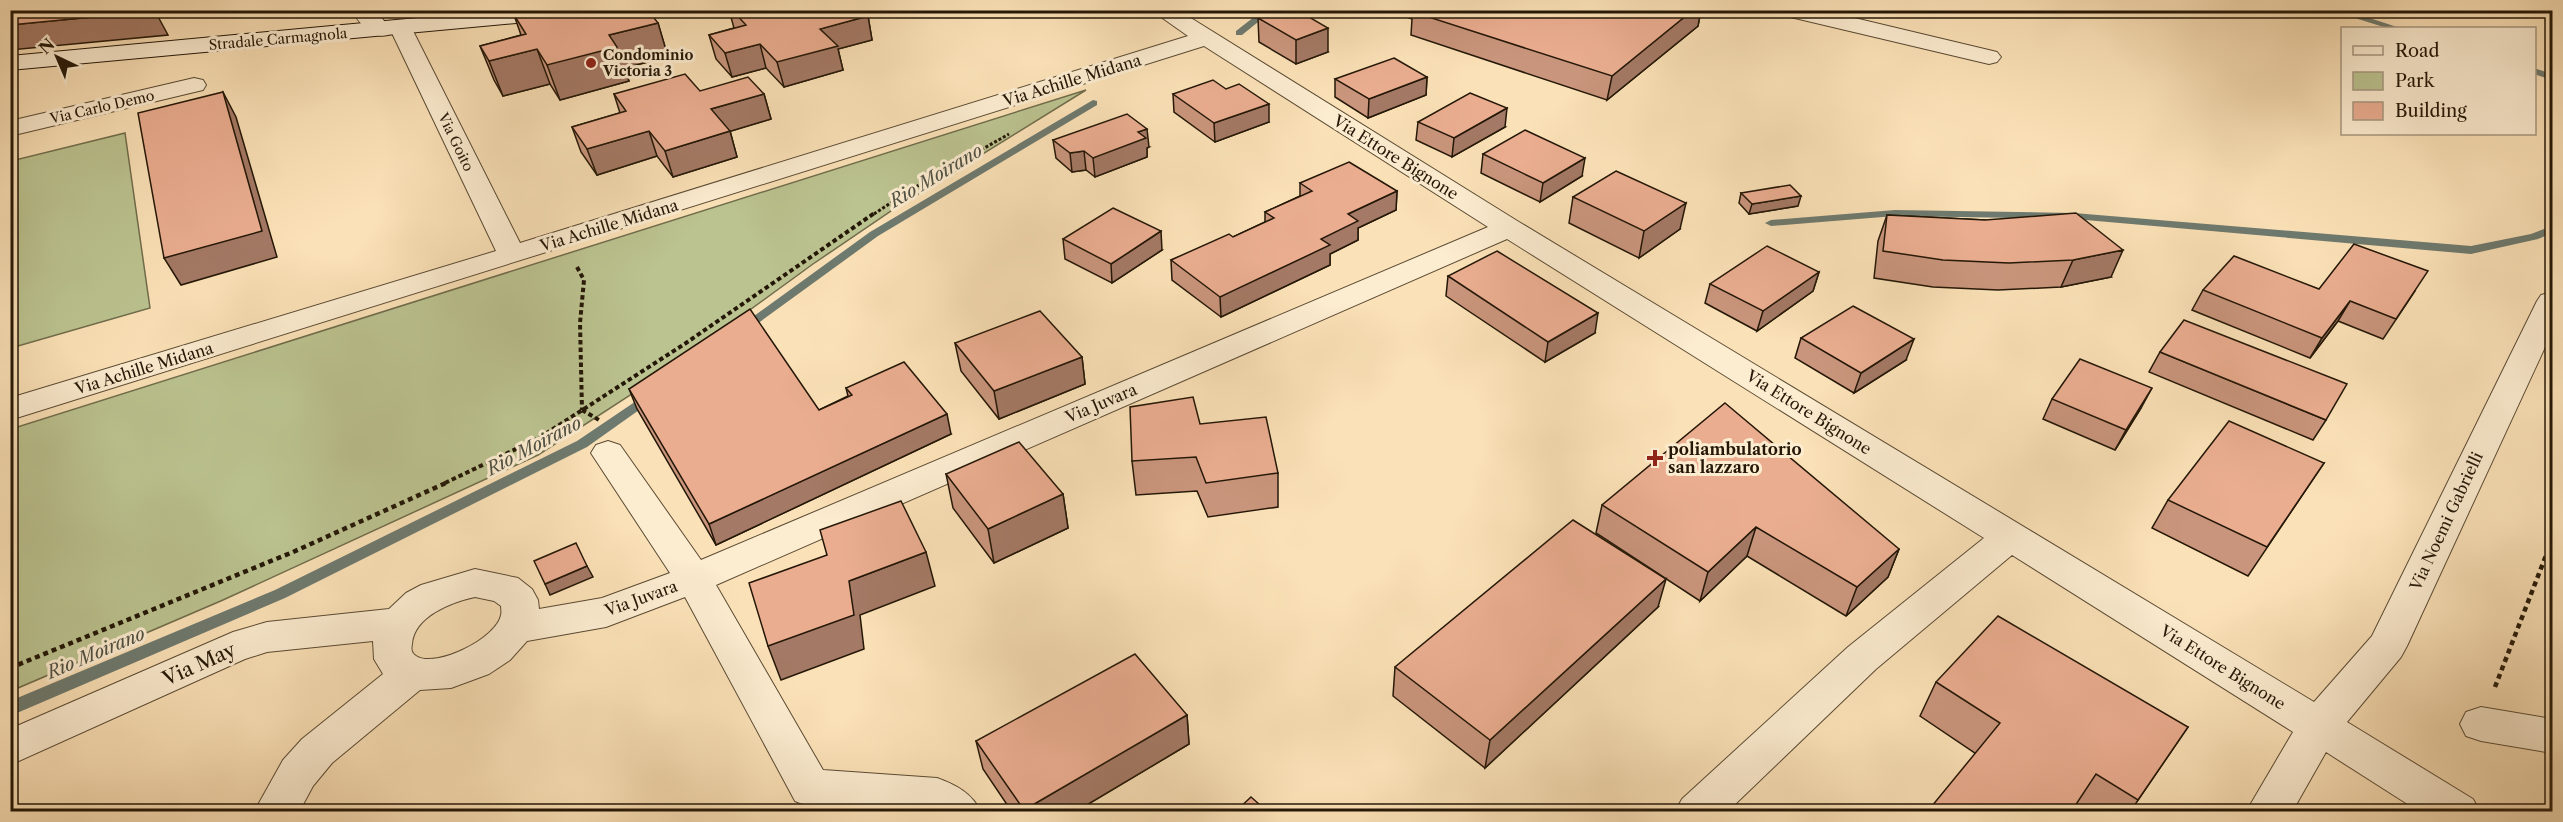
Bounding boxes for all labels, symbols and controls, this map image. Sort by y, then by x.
street label: Stradale Carmagnola [208,24,349,54]
north arrow [27,27,87,87]
legend [2341,27,2536,135]
text: N [35,34,59,58]
text: Road [2395,40,2440,62]
place label: Condominio Victoria 3 [602,46,694,80]
street label: Via Achille Midana [999,49,1144,111]
marker: Condominio Victoria 3 [584,56,598,70]
text: Park [2395,70,2436,92]
street label: Via Carlo Demo [47,86,156,128]
text: Building [2395,100,2467,122]
street label: Via Goito [434,109,478,174]
street label: Via Ettore Bignone [1329,110,1462,204]
water label: Rio Moirano [884,140,987,213]
street label: Via Achille Midana [536,194,681,256]
street label: Via Achille Midana [71,337,216,399]
street label: Via Ettore Bignone [1742,365,1875,459]
street label: Via Juvara [1061,379,1140,427]
water label: Rio Moirano [481,412,585,481]
place label: poliambulatorio san lazzaro [1668,439,1802,477]
street label: Via Noemi Gabrielli [2405,448,2487,594]
marker: poliambulatorio san lazzaro [1646,449,1664,467]
street label: Via Juvara [601,575,681,621]
street label: Via Ettore Bignone [2156,620,2289,714]
water label: Rio Moirano [42,622,148,684]
street label: Via May [158,637,240,691]

